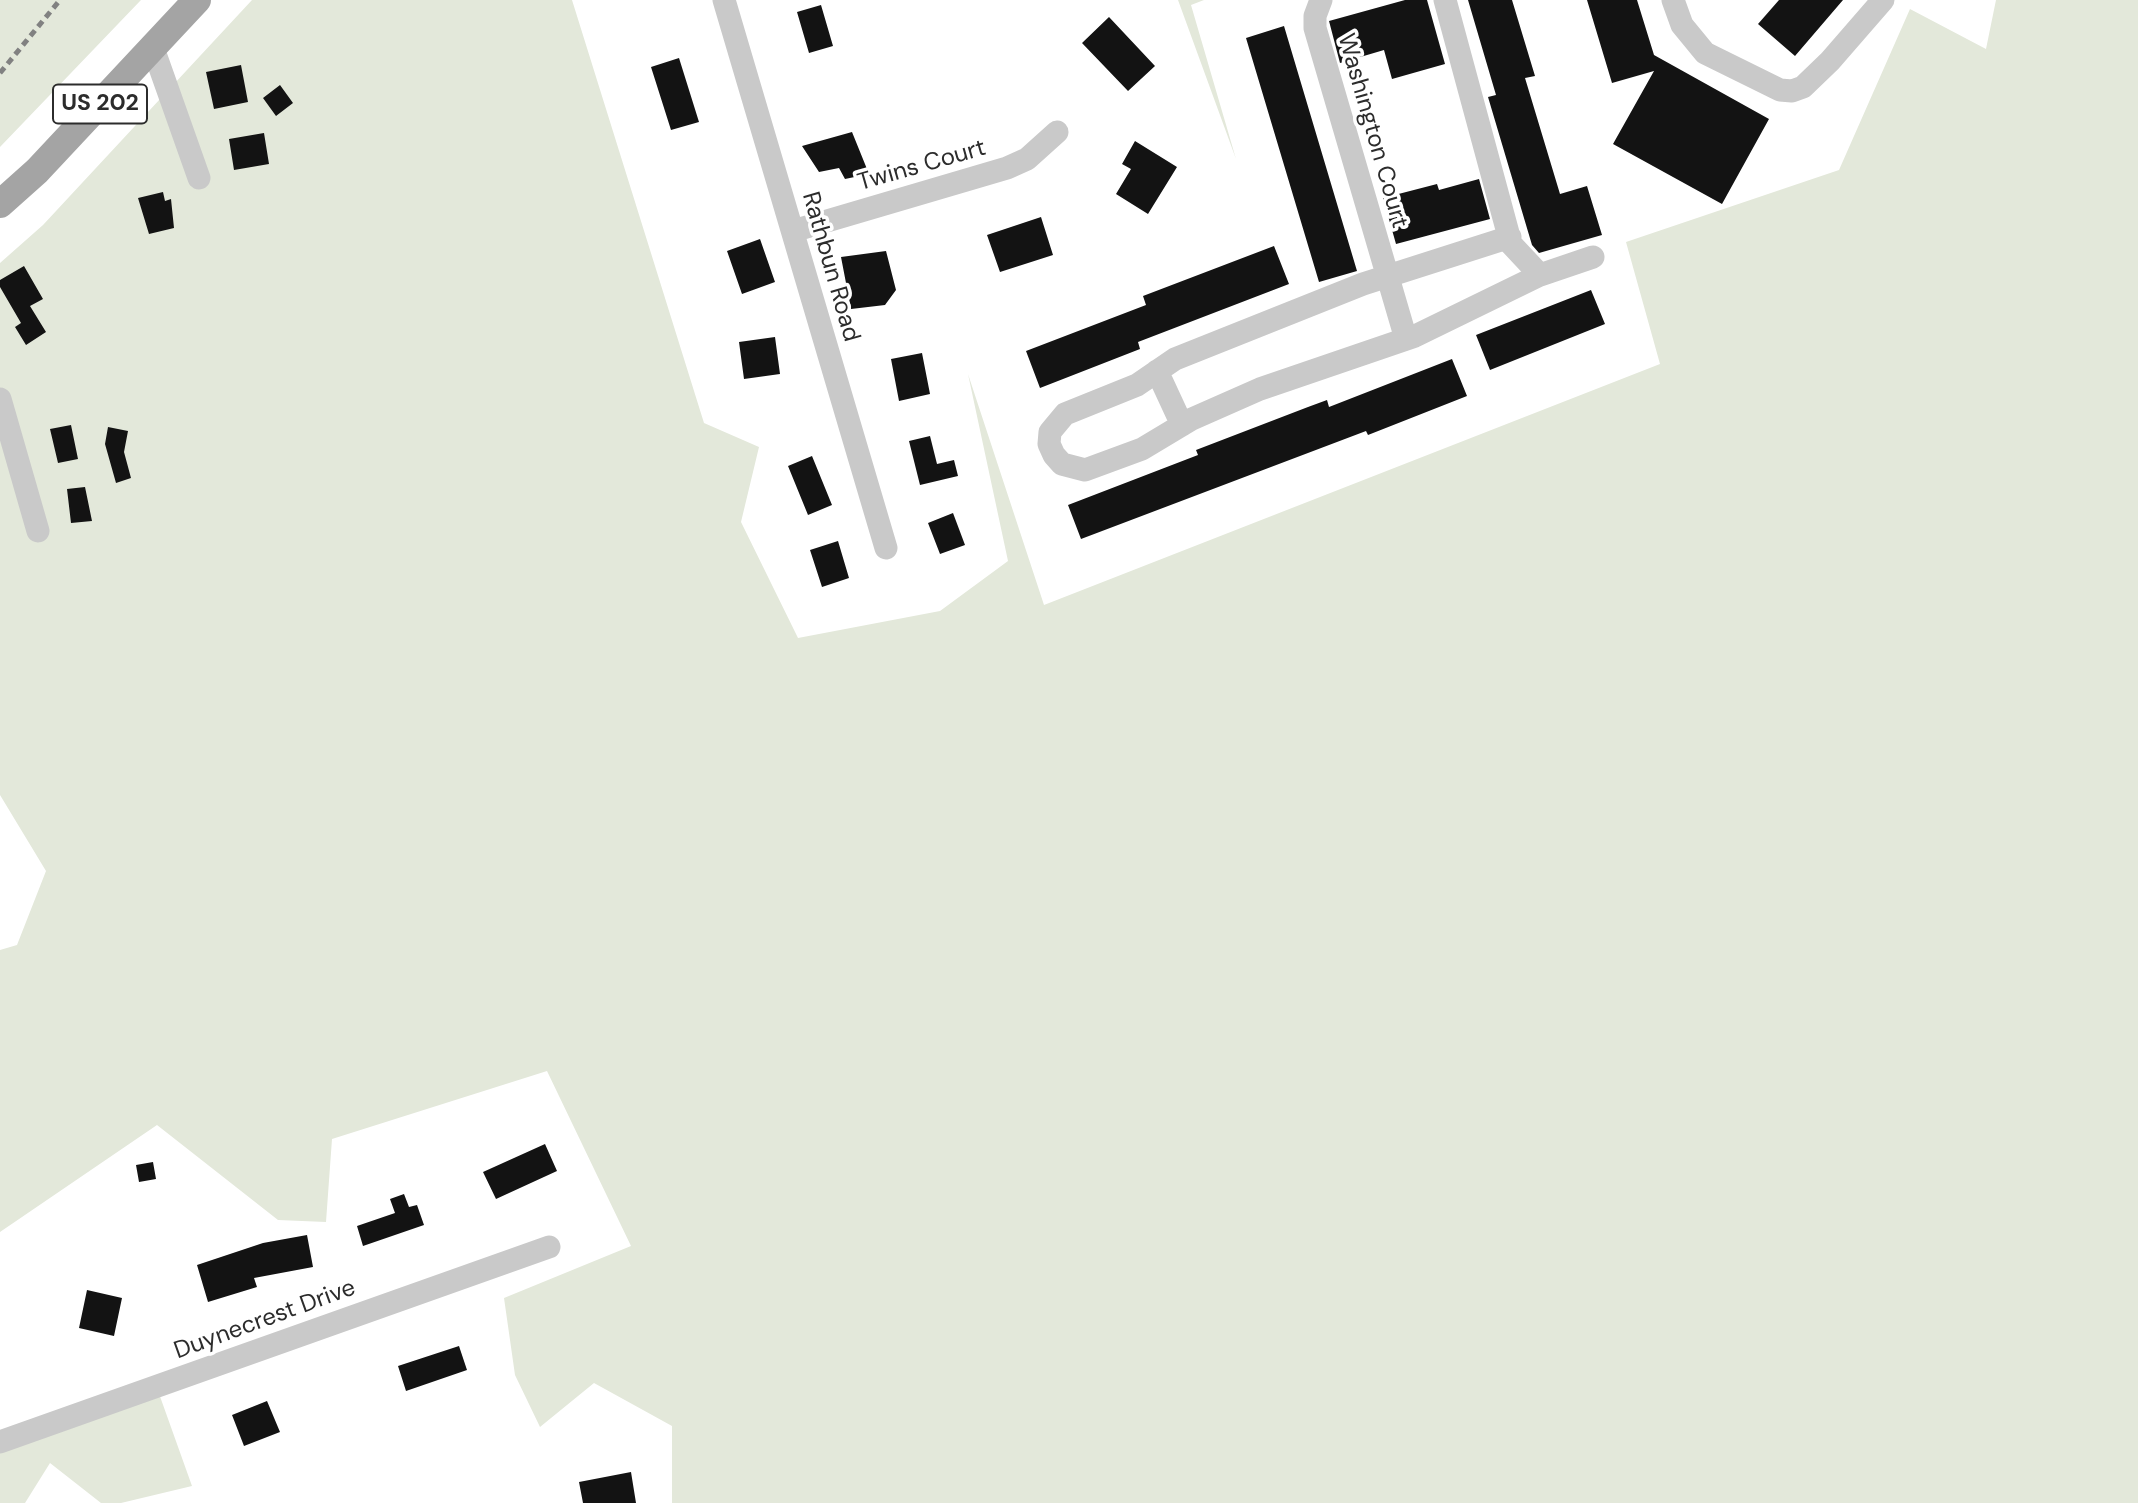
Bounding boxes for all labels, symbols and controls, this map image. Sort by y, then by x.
street label: Washington Court [1330,31,1414,231]
road number: US 202 [53,85,147,124]
street label: Twins Court [855,134,989,198]
street label: Rathbun Road [795,189,865,345]
street label: Duynecrest Drive [170,1274,360,1366]

